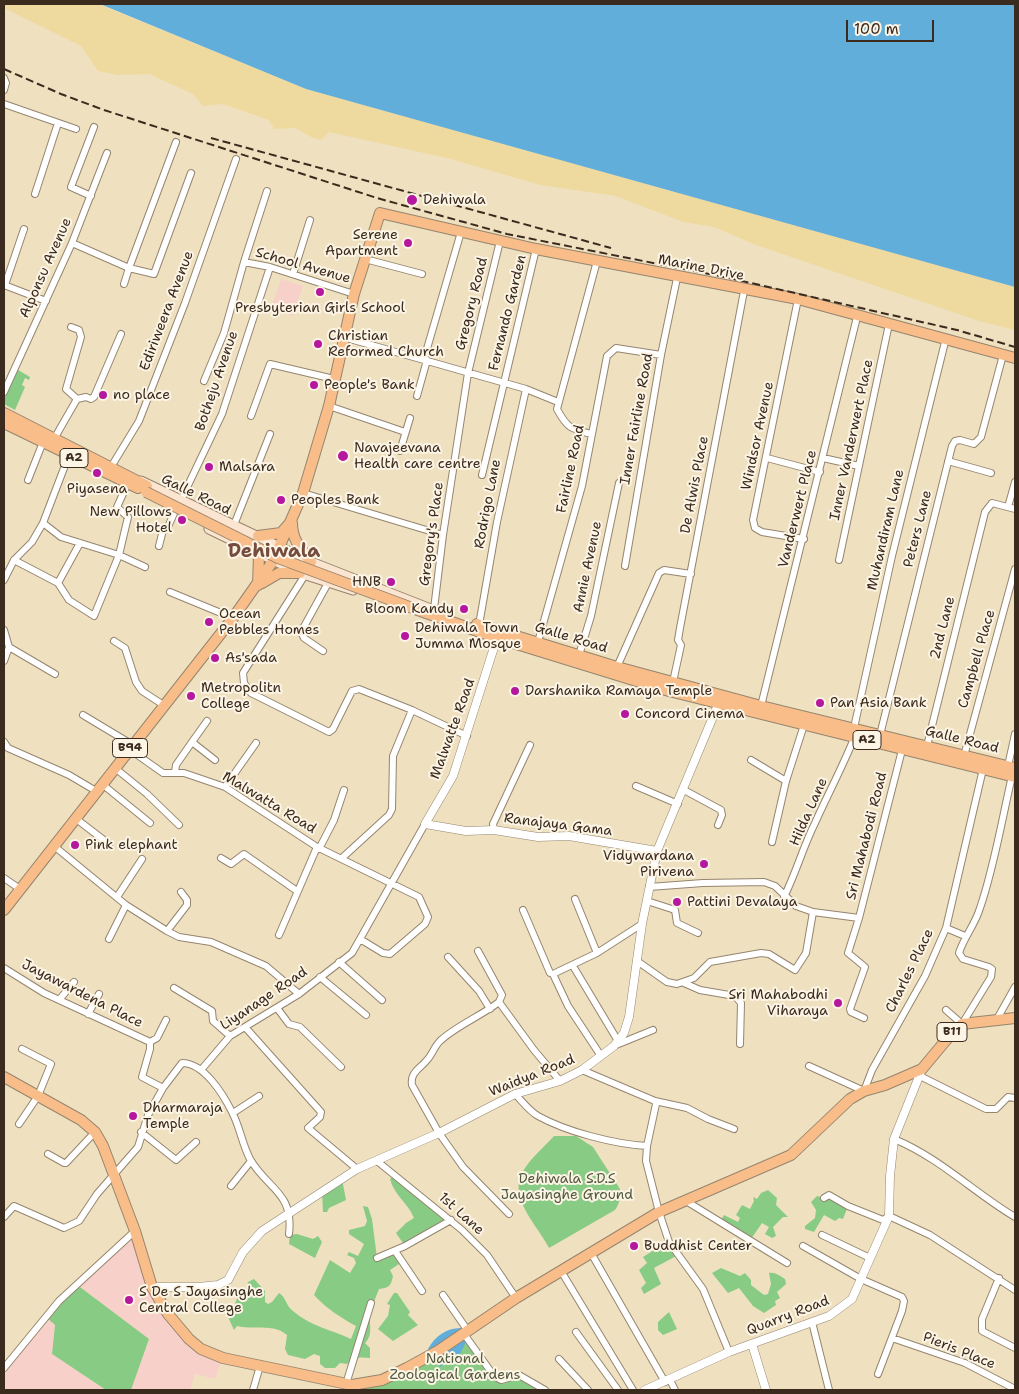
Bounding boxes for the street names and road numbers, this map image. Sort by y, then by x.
street label: Alponsu Avenue [16,215,76,321]
street label: School Avenue [253,244,353,288]
street label: Ediriweera Avenue [136,249,198,373]
street label: Marine Drive [657,251,745,285]
street label: Fernando Garden [485,253,531,373]
street label: Gregory Road [452,256,492,352]
street label: Botheju Avenue [192,329,242,433]
street label: Inner Fairline Road [617,352,657,486]
street label: Inner Vanderwert Place [827,358,877,522]
street label: Windsor Avenue [738,380,778,492]
street label: Fairline Road [553,423,589,515]
street label: De Alwis Place [677,435,713,535]
road number: A2 [60,448,88,468]
street label: Vanderwert Place [775,448,821,570]
street label: Rodrigo Lane [471,458,505,550]
street label: Muhandiram Lane [864,468,908,592]
street label: Galle Road [158,471,234,519]
street label: Gregory's Place [416,481,448,587]
street label: Peters Lane [900,489,936,569]
street label: Annie Avenue [570,520,606,614]
street label: 2nd Lane [927,595,959,661]
street label: Campbell Place [955,608,999,710]
street label: Galle Road [533,619,609,657]
street label: Malwatte Road [427,676,479,782]
street label: Galle Road [923,723,1001,757]
road number: A2 [853,730,881,750]
road number: B94 [112,738,148,758]
street label: Malwatta Road [219,768,319,838]
street label: Sri Mahabodi Road [843,770,891,902]
street label: Hilda Lane [786,775,832,849]
street label: Ranajaya Gama [503,810,613,840]
street label: Charles Place [883,926,937,1016]
street label: Jayawardena Place [19,956,145,1032]
street label: Liyanage Road [217,964,311,1034]
road number: B11 [937,1022,967,1042]
street label: Waidya Road [487,1051,577,1101]
street label: 1st Lane [435,1189,487,1239]
street label: Quarry Road [744,1293,832,1339]
street label: Pieris Place [920,1329,998,1373]

